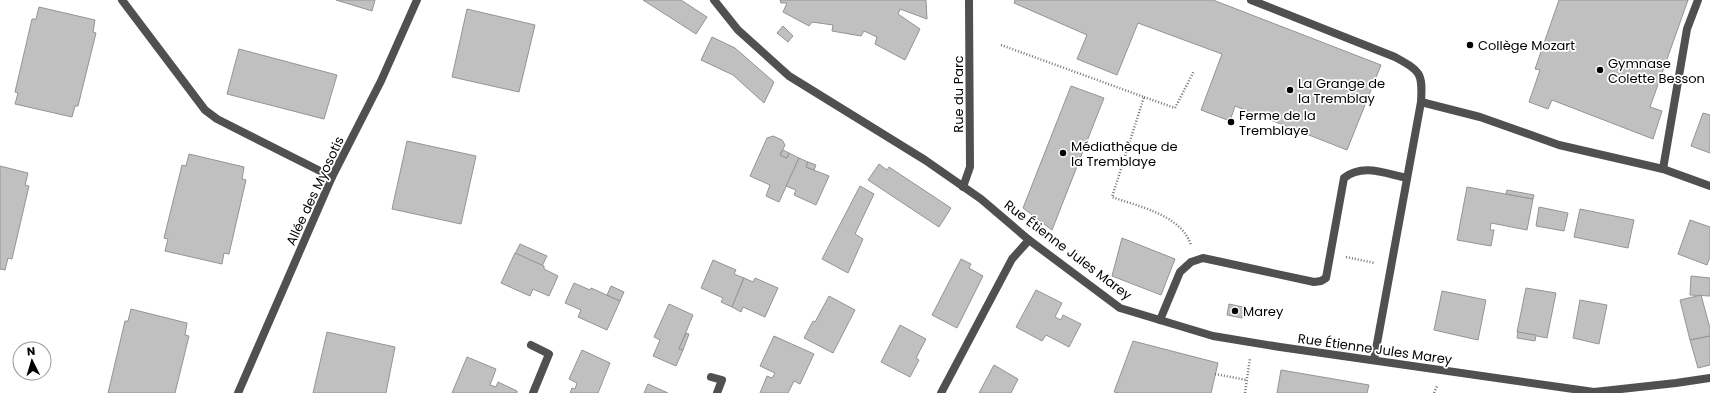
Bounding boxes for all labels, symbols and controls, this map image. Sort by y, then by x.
place label: Collège Mozart [1478,36,1575,55]
marker: Collège Mozart [1465,40,1475,50]
place label: Gymnase Colette Besson [1608,54,1705,88]
street label: Rue du Parc [949,55,968,133]
marker: Gymnase Colette Besson [1595,65,1605,75]
place label: La Grange de la Tremblay [1298,74,1385,108]
marker: La Grange de la Tremblay [1285,85,1295,95]
place label: Ferme de la Tremblaye [1239,106,1316,140]
marker: Ferme de la Tremblaye [1226,117,1236,127]
street label: Allée des Myosotis [281,133,349,249]
place label: Médiathèque de la Tremblaye [1071,137,1178,171]
marker: Médiathèque de la Tremblaye [1058,148,1068,158]
street label: Rue Étienne Jules Marey [1000,196,1136,305]
place label: Marey [1243,302,1284,321]
marker: Marey [1230,306,1240,316]
street label: Rue Étienne Jules Marey [1297,329,1454,369]
north arrow [12,341,52,381]
text: N [26,343,36,359]

